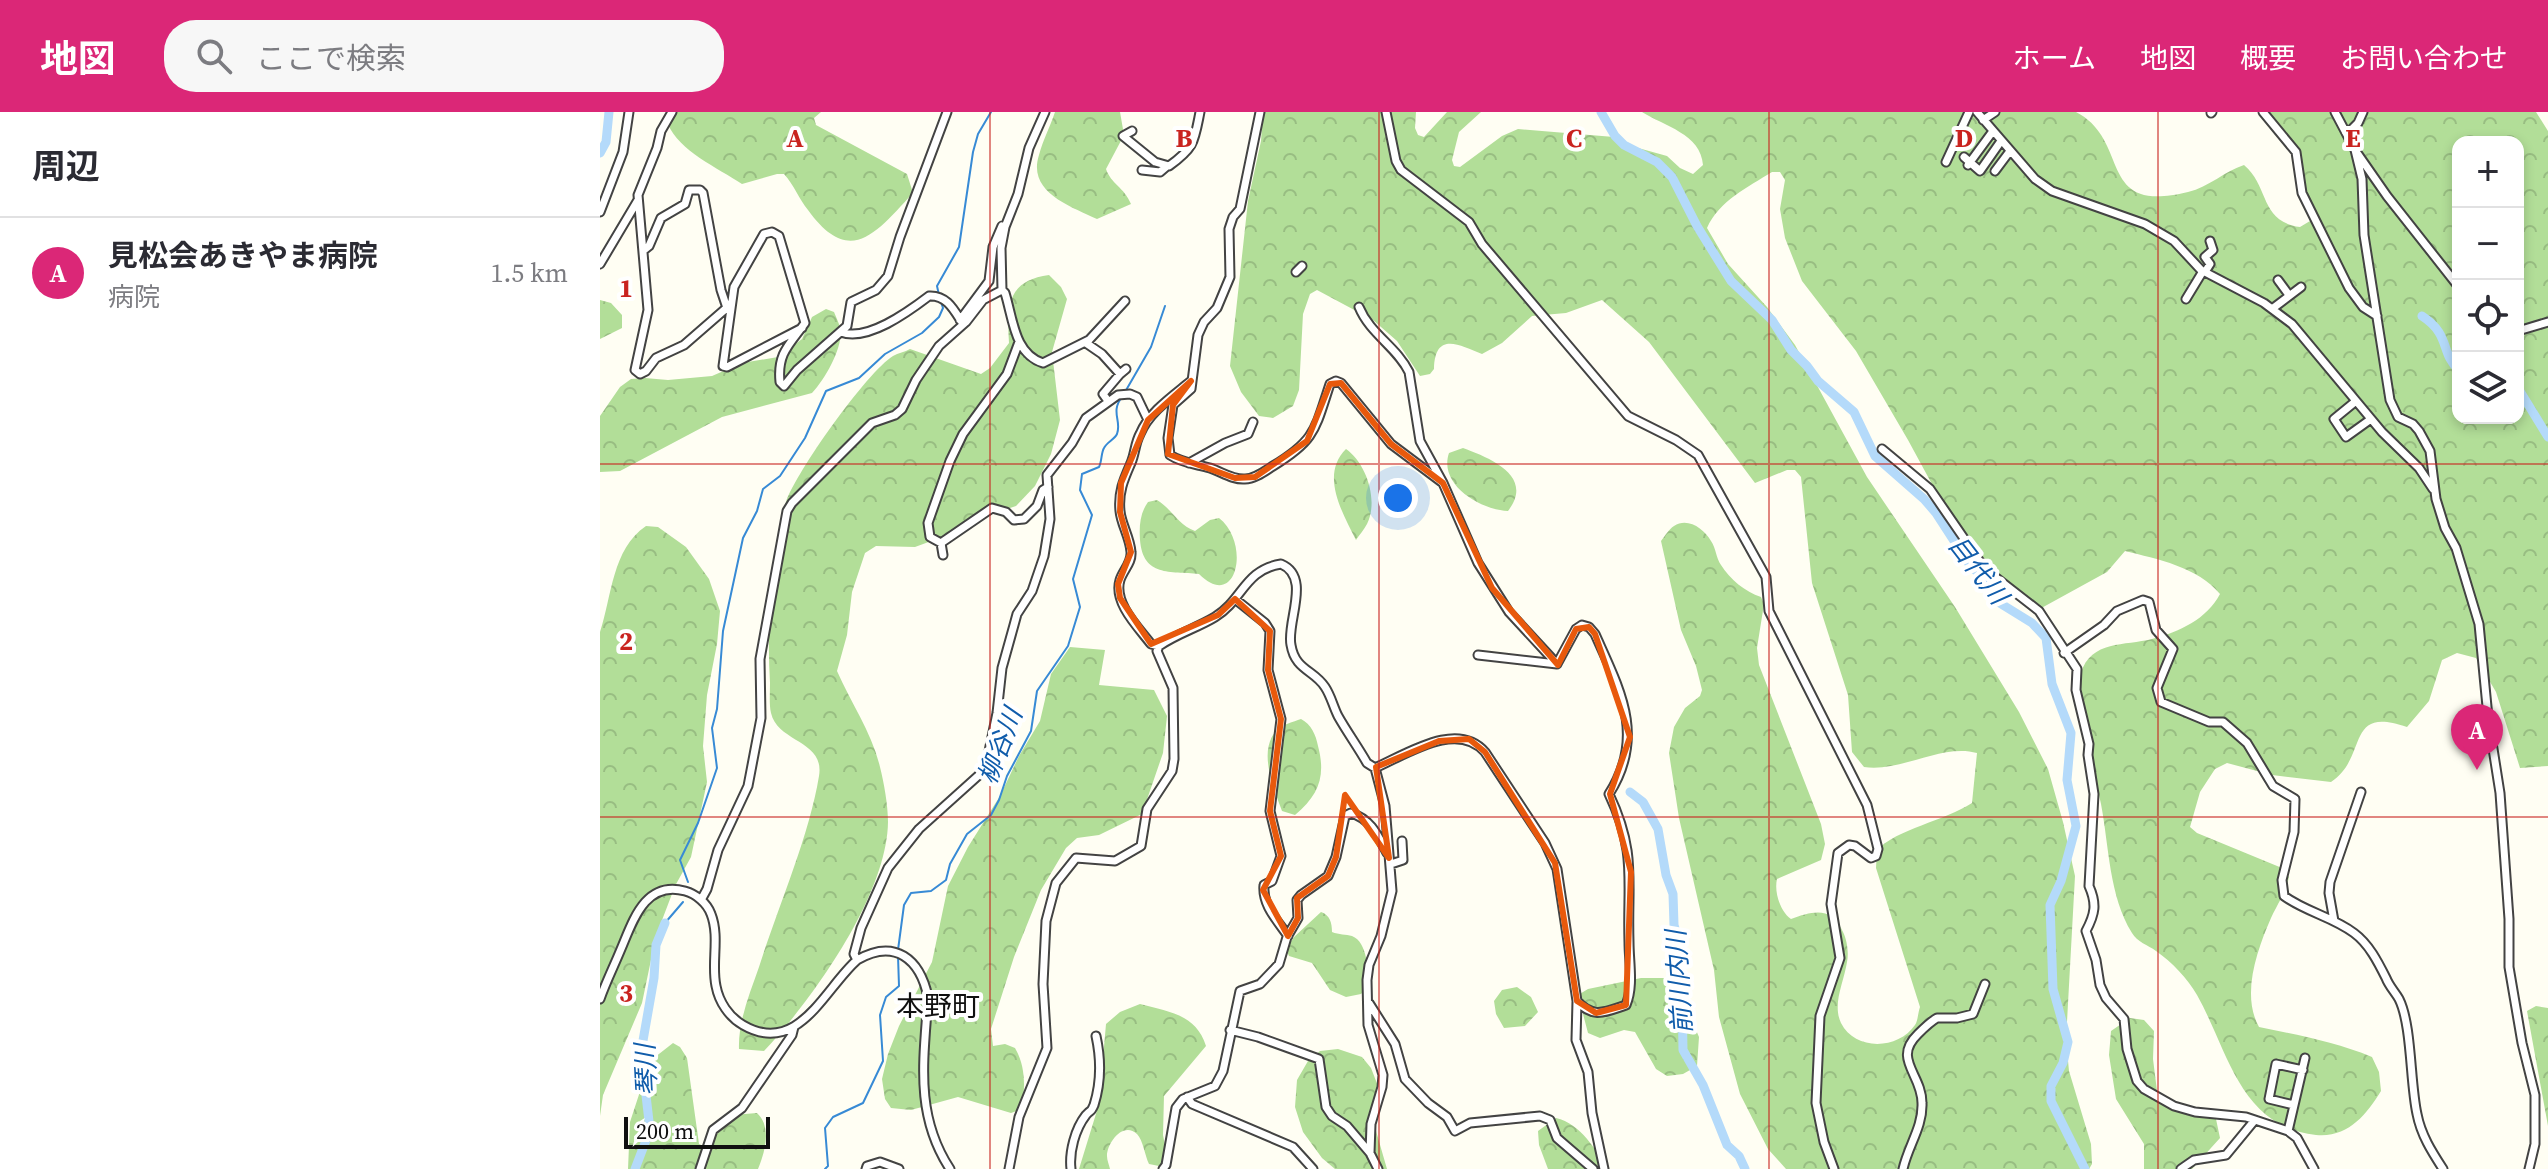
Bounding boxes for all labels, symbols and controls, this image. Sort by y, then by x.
search box [164,20,724,92]
text: 地図 [40,33,116,85]
icon: search [192,34,236,78]
text: ここで検索 [256,38,406,79]
text: ホーム [2013,39,2096,77]
text: 地図 [2140,39,2196,77]
text: 概要 [2240,39,2296,77]
text: お問い合わせ [2340,39,2508,77]
text: A [786,120,804,156]
text: B [1176,120,1193,156]
text: C [1566,120,1582,156]
text: D [1955,120,1973,156]
text: E [2345,120,2361,156]
map controls [2452,136,2524,424]
button: + [2452,136,2524,208]
text: 周辺 [32,143,100,189]
button: − [2452,208,2524,280]
text: 見松会あきやま病院 [108,235,378,276]
text: A [49,255,67,291]
text: 1.5 km [490,255,568,291]
text: 1 [619,270,633,306]
text: 病院 [108,279,160,315]
button: locate [2452,280,2524,352]
button: layers [2452,352,2524,424]
your location [1378,478,1418,518]
water label: 目代川 [1940,528,2018,614]
text: 2 [619,623,633,659]
water label: 柳谷川 [969,700,1032,789]
pin: A [2451,704,2503,770]
water label: 前川内川 [1657,926,1701,1035]
text: 3 [619,975,633,1011]
district label: 本野町 [896,987,980,1025]
water label: 琴川 [627,1040,665,1097]
scale bar [624,1113,770,1149]
text: 200 m [636,1116,694,1146]

